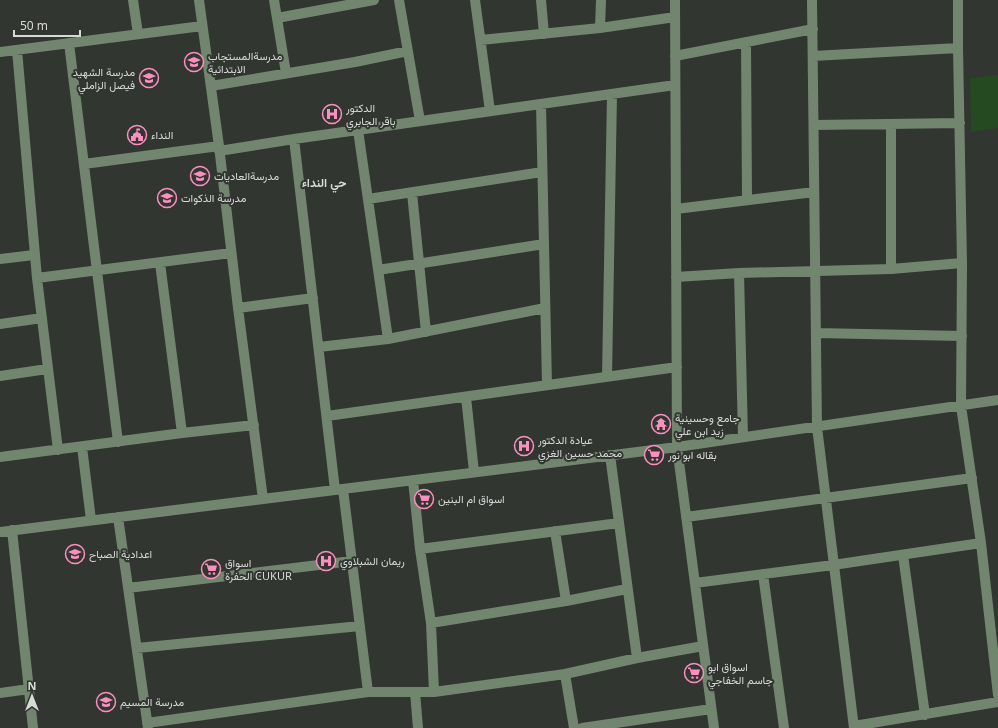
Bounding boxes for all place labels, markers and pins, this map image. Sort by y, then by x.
place label: مدرسةالمستجاب الابتدائية [208,48,282,76]
school or university icon: مدرسةالمستجاب الابتدائية [183,51,205,73]
place label: مدرسة الشهيد فيصل الزاملي [73,64,135,95]
school or university icon: مدرسة الشهيد فيصل الزاملي [138,67,160,89]
place label: الدكتور باقر الجابري [345,100,396,131]
hospital icon: الدكتور باقر الجابري [321,103,343,125]
public building icon: النداء [126,124,148,146]
place label: النداء [151,127,173,142]
school or university icon: مدرسةالعاديات [189,165,211,187]
place label: مدرسةالعاديات [214,168,279,183]
school or university icon: مدرسة الذكوات [156,187,178,209]
place label: مدرسة الذكوات [181,190,246,205]
place label: جامع وحسينية زيد ابن علي [675,410,740,441]
temple icon: جامع وحسينية زيد ابن علي [650,413,672,435]
place label: عيادة الدكتور محمد حسين الغزي [537,432,622,463]
hospital icon: عيادة الدكتور محمد حسين الغزي [513,435,535,457]
supermarket icon: بقاله ابو نور [643,444,665,466]
place label: بقاله ابو نور [667,447,717,462]
supermarket icon: اسواق ام البنين [413,488,435,510]
place label: اسواق ام البنين [438,491,505,507]
school or university icon: اعدادية الصباح [64,543,86,565]
place label: اعدادية الصباح [89,546,152,562]
hospital icon: ريمان الشبلاوي [315,550,337,572]
place label: ريمان الشبلاوي [340,553,405,571]
place label: اسواق الحفرة CUKUR [225,555,292,583]
supermarket icon: اسواق الحفرة CUKUR [200,558,222,580]
place label: اسواق ابو جاسم الخفاجي [708,659,773,690]
supermarket icon: اسواق ابو جاسم الخفاجي [683,662,705,684]
school or university icon: مدرسة المسيم [95,691,117,713]
place label: مدرسة المسيم [120,694,184,710]

